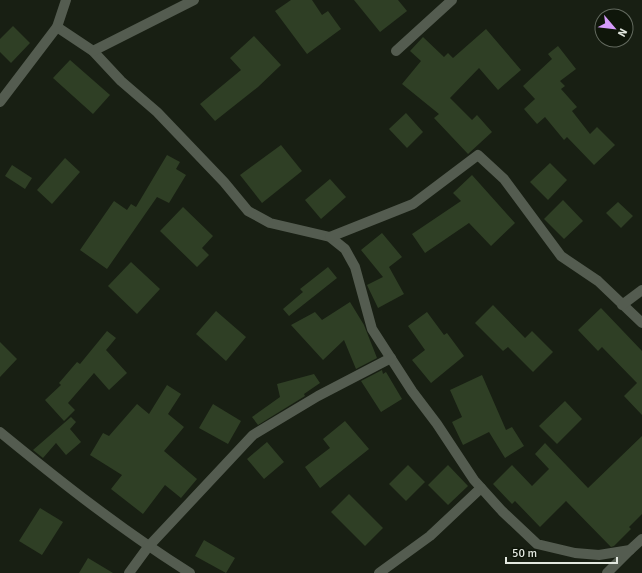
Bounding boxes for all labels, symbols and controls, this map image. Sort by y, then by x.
north arrow [594,8,634,48]
text: N [615,26,630,39]
scale bar [506,539,617,565]
text: 50 m [512,546,537,561]

